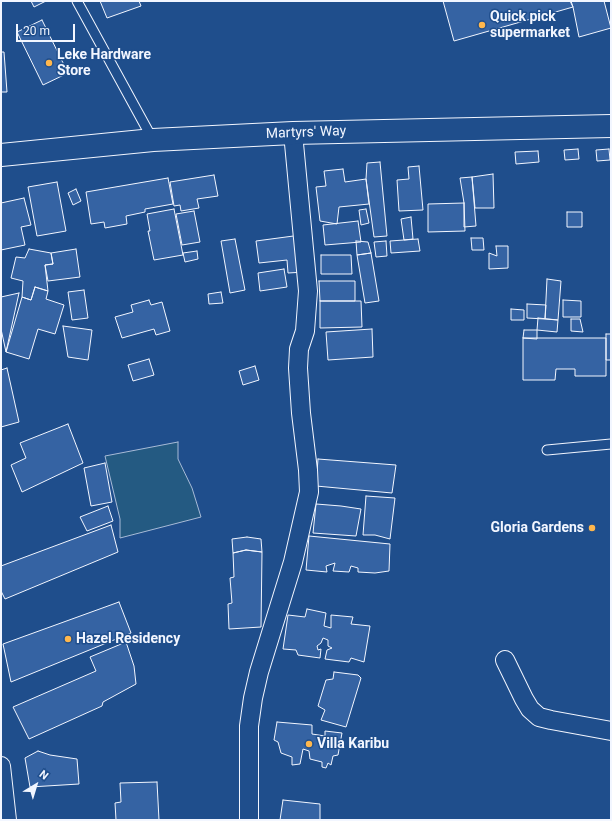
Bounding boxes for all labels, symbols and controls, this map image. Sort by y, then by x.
place label: Quick pick supermarket [490,9,570,42]
scale bar [18,16,77,42]
marker: Quick pick supermarket [477,20,487,30]
text: 20 m [23,24,50,38]
place label: Leke Hardware Store [57,47,151,80]
marker: Leke Hardware Store [44,58,54,68]
street label: Martyrs' Way [266,123,346,143]
place label: Gloria Gardens [491,520,584,536]
marker: Gloria Gardens [587,523,597,533]
place label: Hazel Residency [76,631,180,647]
marker: Hazel Residency [63,634,73,644]
place label: Villa Karibu [317,736,389,752]
marker: Villa Karibu [304,739,314,749]
north arrow [16,765,56,805]
text: N [37,768,51,783]

